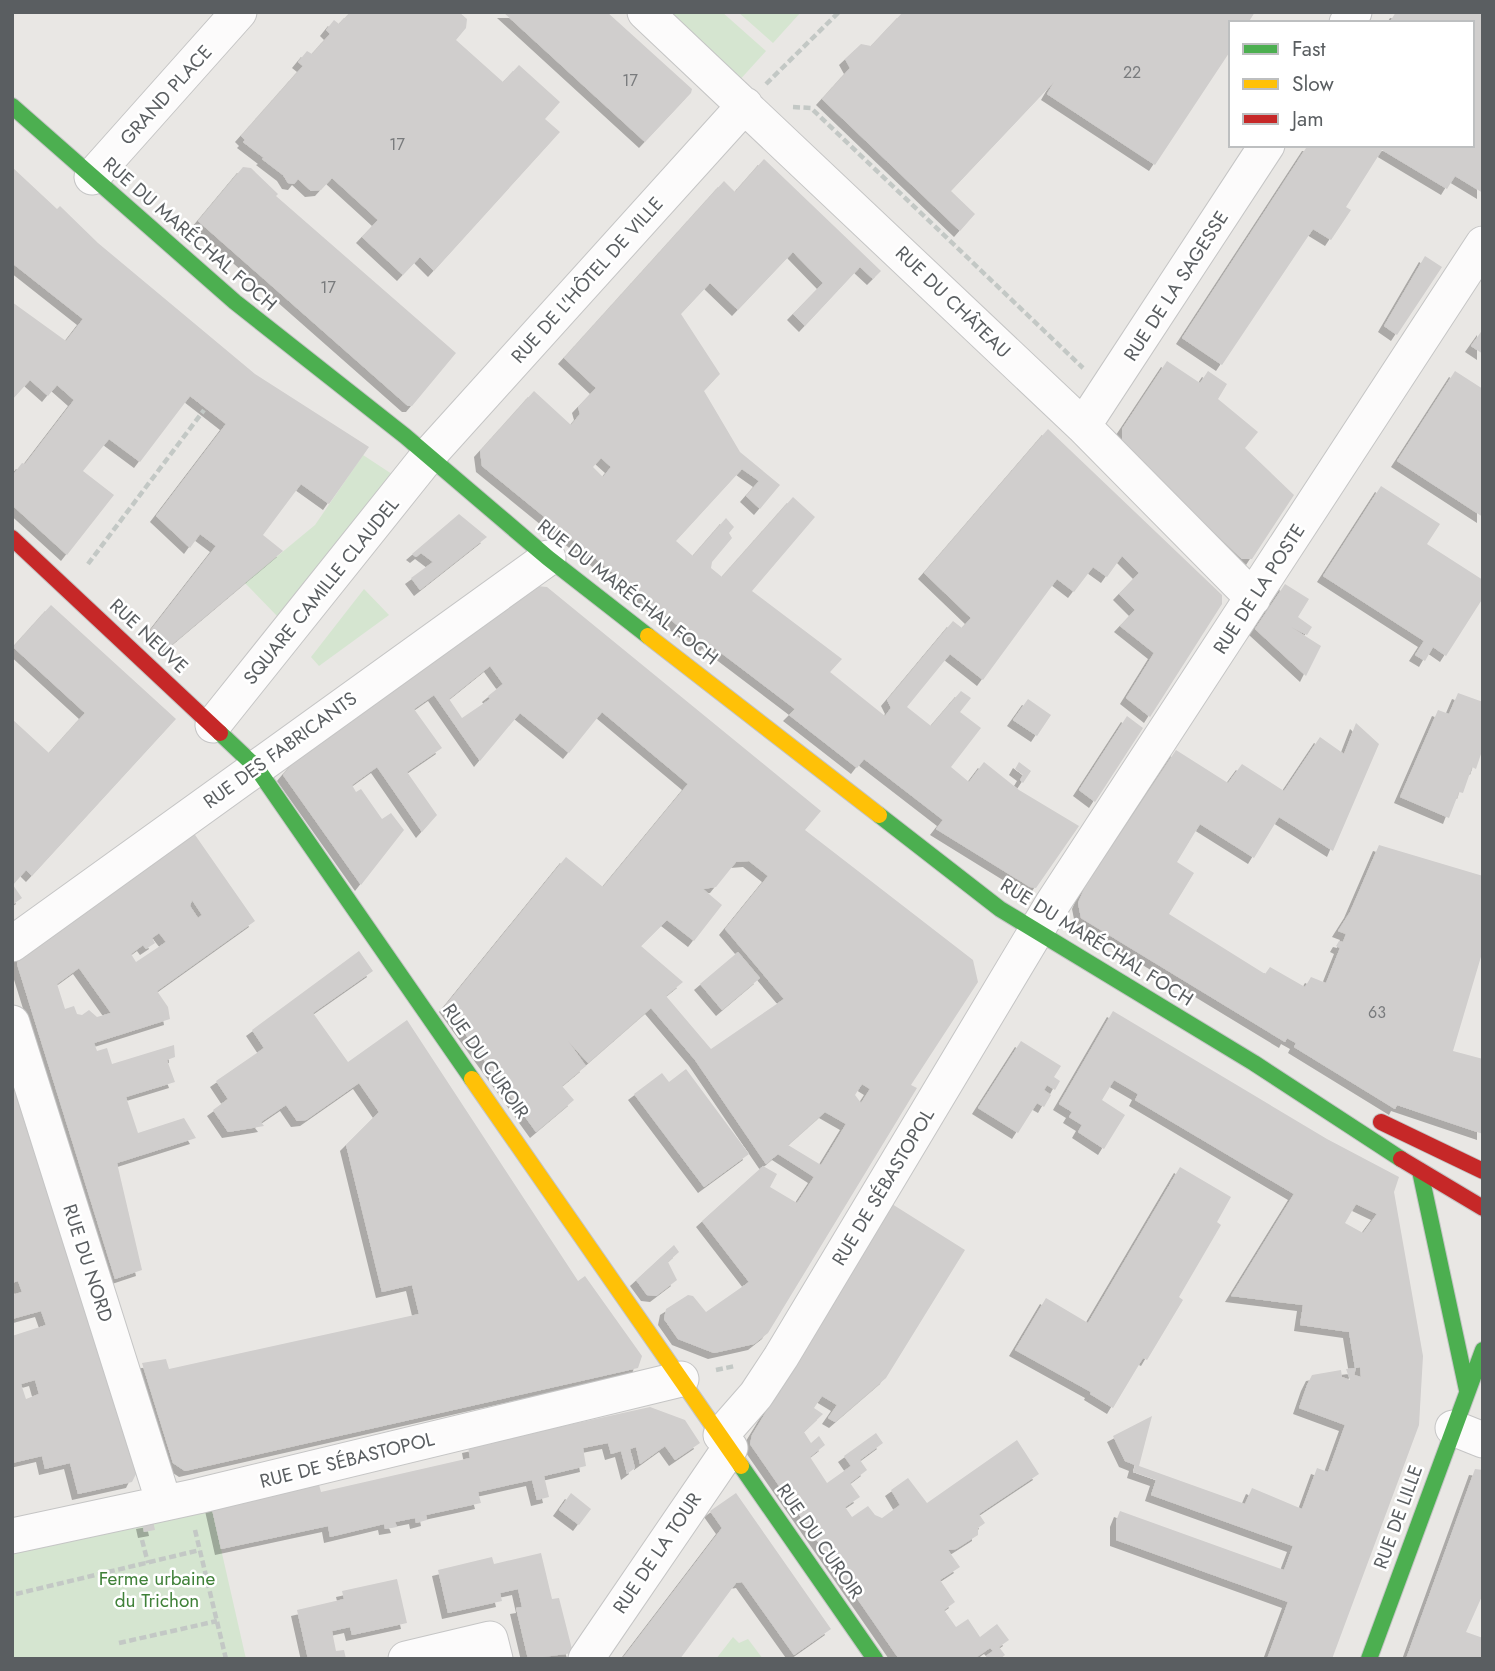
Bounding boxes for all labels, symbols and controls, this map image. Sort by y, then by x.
legend [1229,21,1474,147]
text: Fast [1292,34,1325,64]
street label: GRAND PLACE [114,39,218,151]
house number: 22 [1123,61,1141,84]
house number: 17 [622,69,638,92]
text: Slow [1292,69,1334,99]
text: Jam [1289,104,1324,134]
house number: 17 [389,133,405,156]
street label: RUE DU MARÉCHAL FOCH [97,151,283,317]
street label: RUE DE L'HÔTEL DE VILLE [505,191,669,369]
street label: RUE DE LA SAGESSE [1117,206,1235,366]
street label: RUE DU CHÂTEAU [889,240,1017,364]
house number: 17 [320,276,336,299]
street label: SQUARE CAMILLE CLAUDEL [237,491,405,690]
street label: RUE DU MARÉCHAL FOCH [532,513,724,671]
street label: RUE DE LA POSTE [1207,519,1311,659]
street label: RUE NEUVE [104,592,194,680]
street label: RUE DES FABRICANTS [198,685,362,815]
street label: RUE DU MARÉCHAL FOCH [995,872,1199,1012]
street label: RUE DU CUROIR [436,998,536,1124]
house number: 63 [1368,1001,1386,1024]
street label: RUE DE SÉBASTOPOL [825,1103,941,1271]
street label: RUE DU NORD [56,1201,120,1325]
street label: RUE DE SÉBASTOPOL [257,1425,437,1495]
street label: RUE DE LILLE [1367,1461,1429,1573]
street label: RUE DU CUROIR [770,1478,870,1604]
street label: RUE DE LA TOUR [607,1487,708,1619]
park label: Ferme urbaine du Trichon [99,1565,216,1614]

